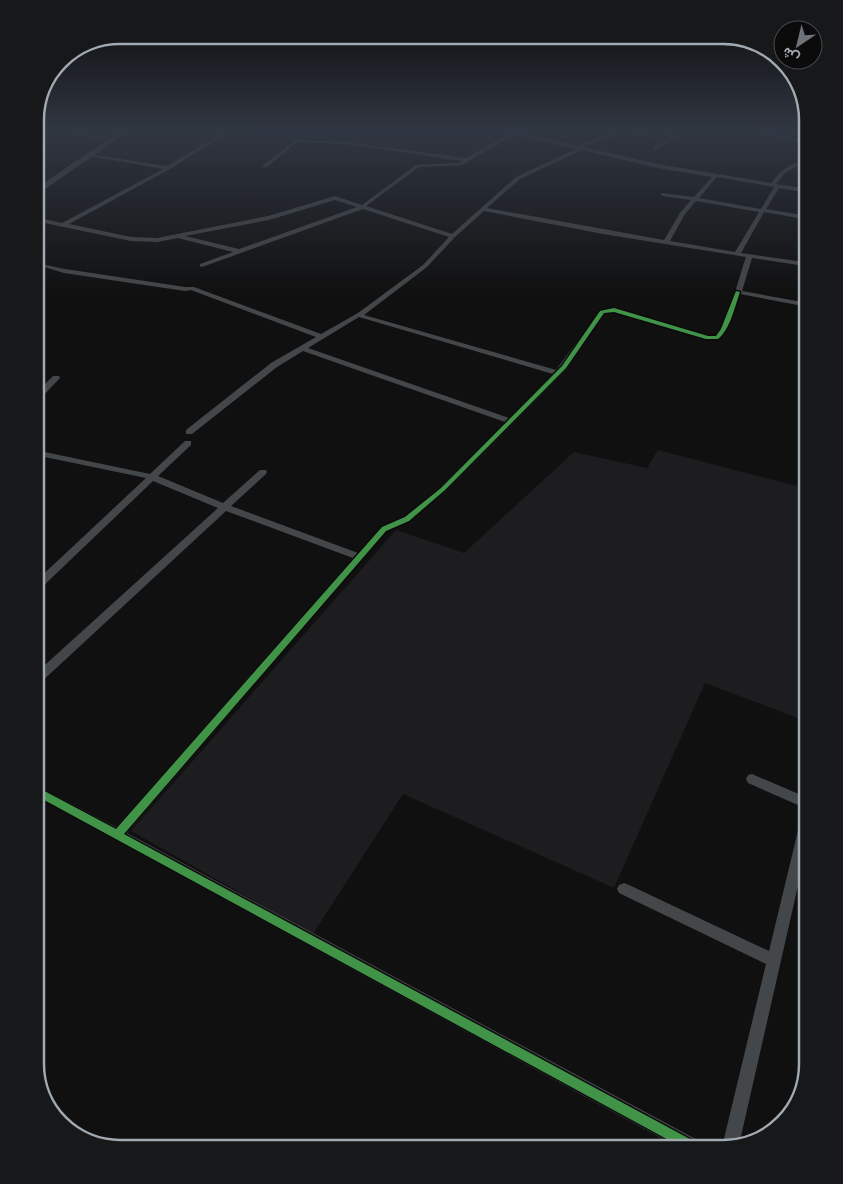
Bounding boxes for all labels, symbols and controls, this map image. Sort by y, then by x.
north arrow [773,20,823,70]
text: ش [778,43,803,68]

